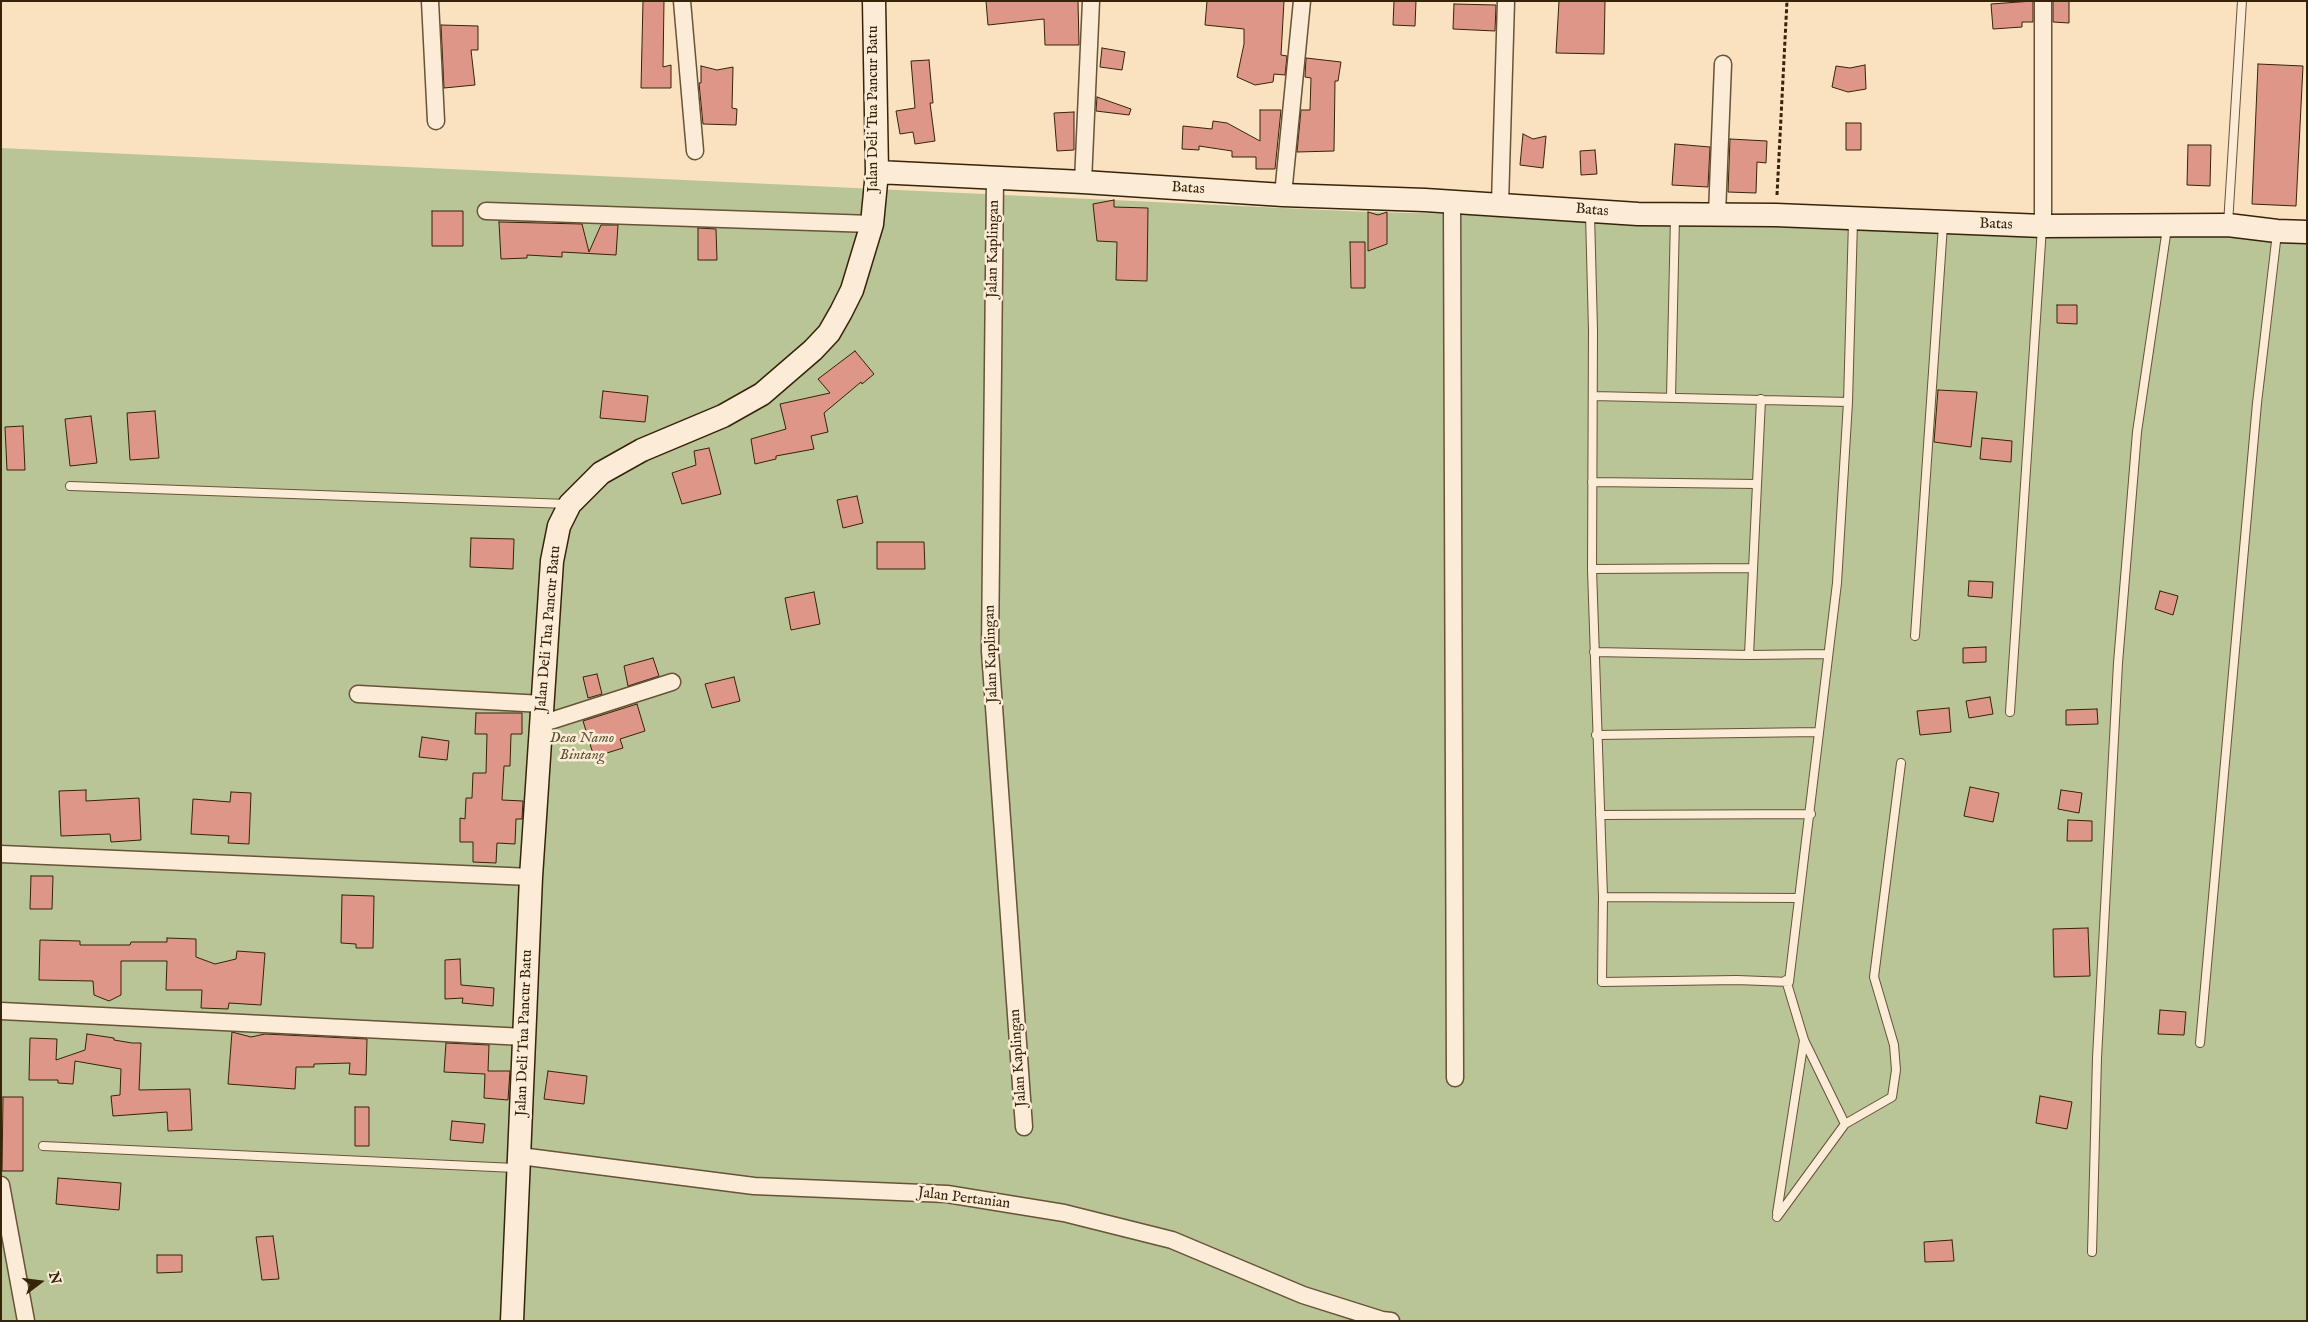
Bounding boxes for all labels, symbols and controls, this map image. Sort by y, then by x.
street label: Jalan Deli Tua Pancur Batu [865,26,883,192]
street label: Batas [1171,179,1205,199]
street label: Jalan Kaplingan [984,200,1004,298]
street label: Batas [1575,201,1609,221]
street label: Batas [1979,215,2013,235]
street label: Jalan Deli Tua Pancur Batu [533,545,565,713]
street label: Jalan Kaplingan [981,605,1003,703]
park label: Desa Namo Bintang [550,730,614,765]
street label: Jalan Deli Tua Pancur Batu [513,949,537,1117]
street label: Jalan Kaplingan [1007,1008,1031,1108]
street label: Jalan Pertanian [917,1184,1011,1214]
north arrow [15,1257,65,1307]
text: N [44,1270,65,1286]

